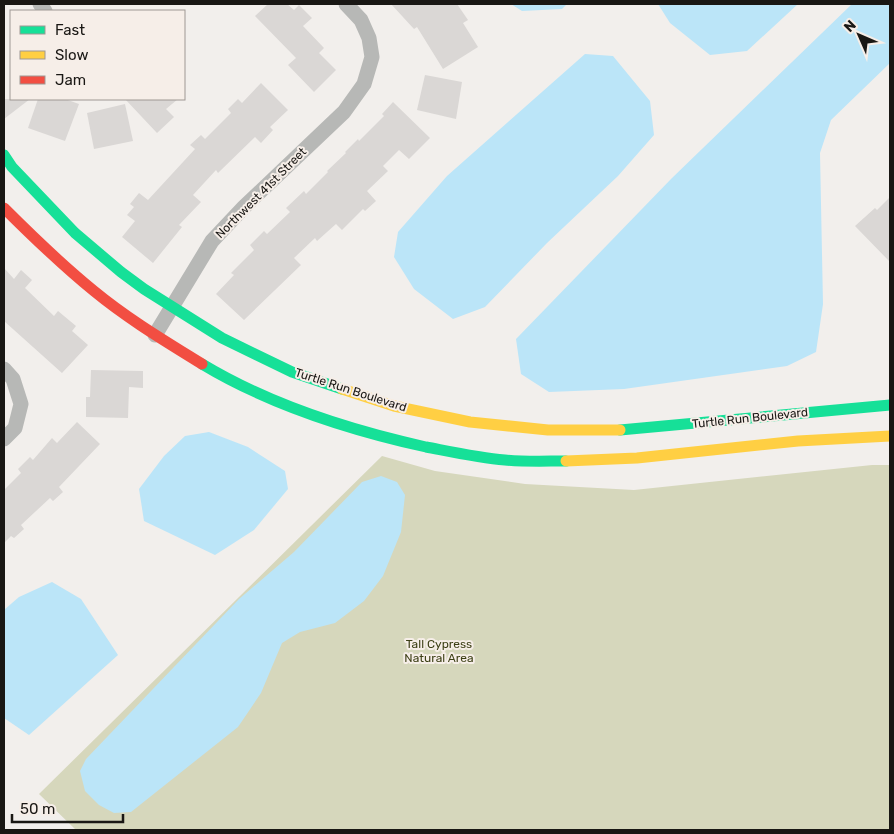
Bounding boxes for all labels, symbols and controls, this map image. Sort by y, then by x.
legend [10,10,185,100]
north arrow [834,10,884,60]
text: N [841,17,860,36]
text: Fast [55,21,85,39]
text: Slow [55,46,88,64]
text: Jam [55,71,86,89]
street label: Northwest 41st Street [213,145,309,241]
street label: Turtle Run Boulevard [293,365,409,415]
street label: Turtle Run Boulevard [691,405,809,431]
park label: Tall Cypress Natural Area [404,637,474,665]
scale bar [12,792,124,824]
text: 50 m [20,800,55,818]

